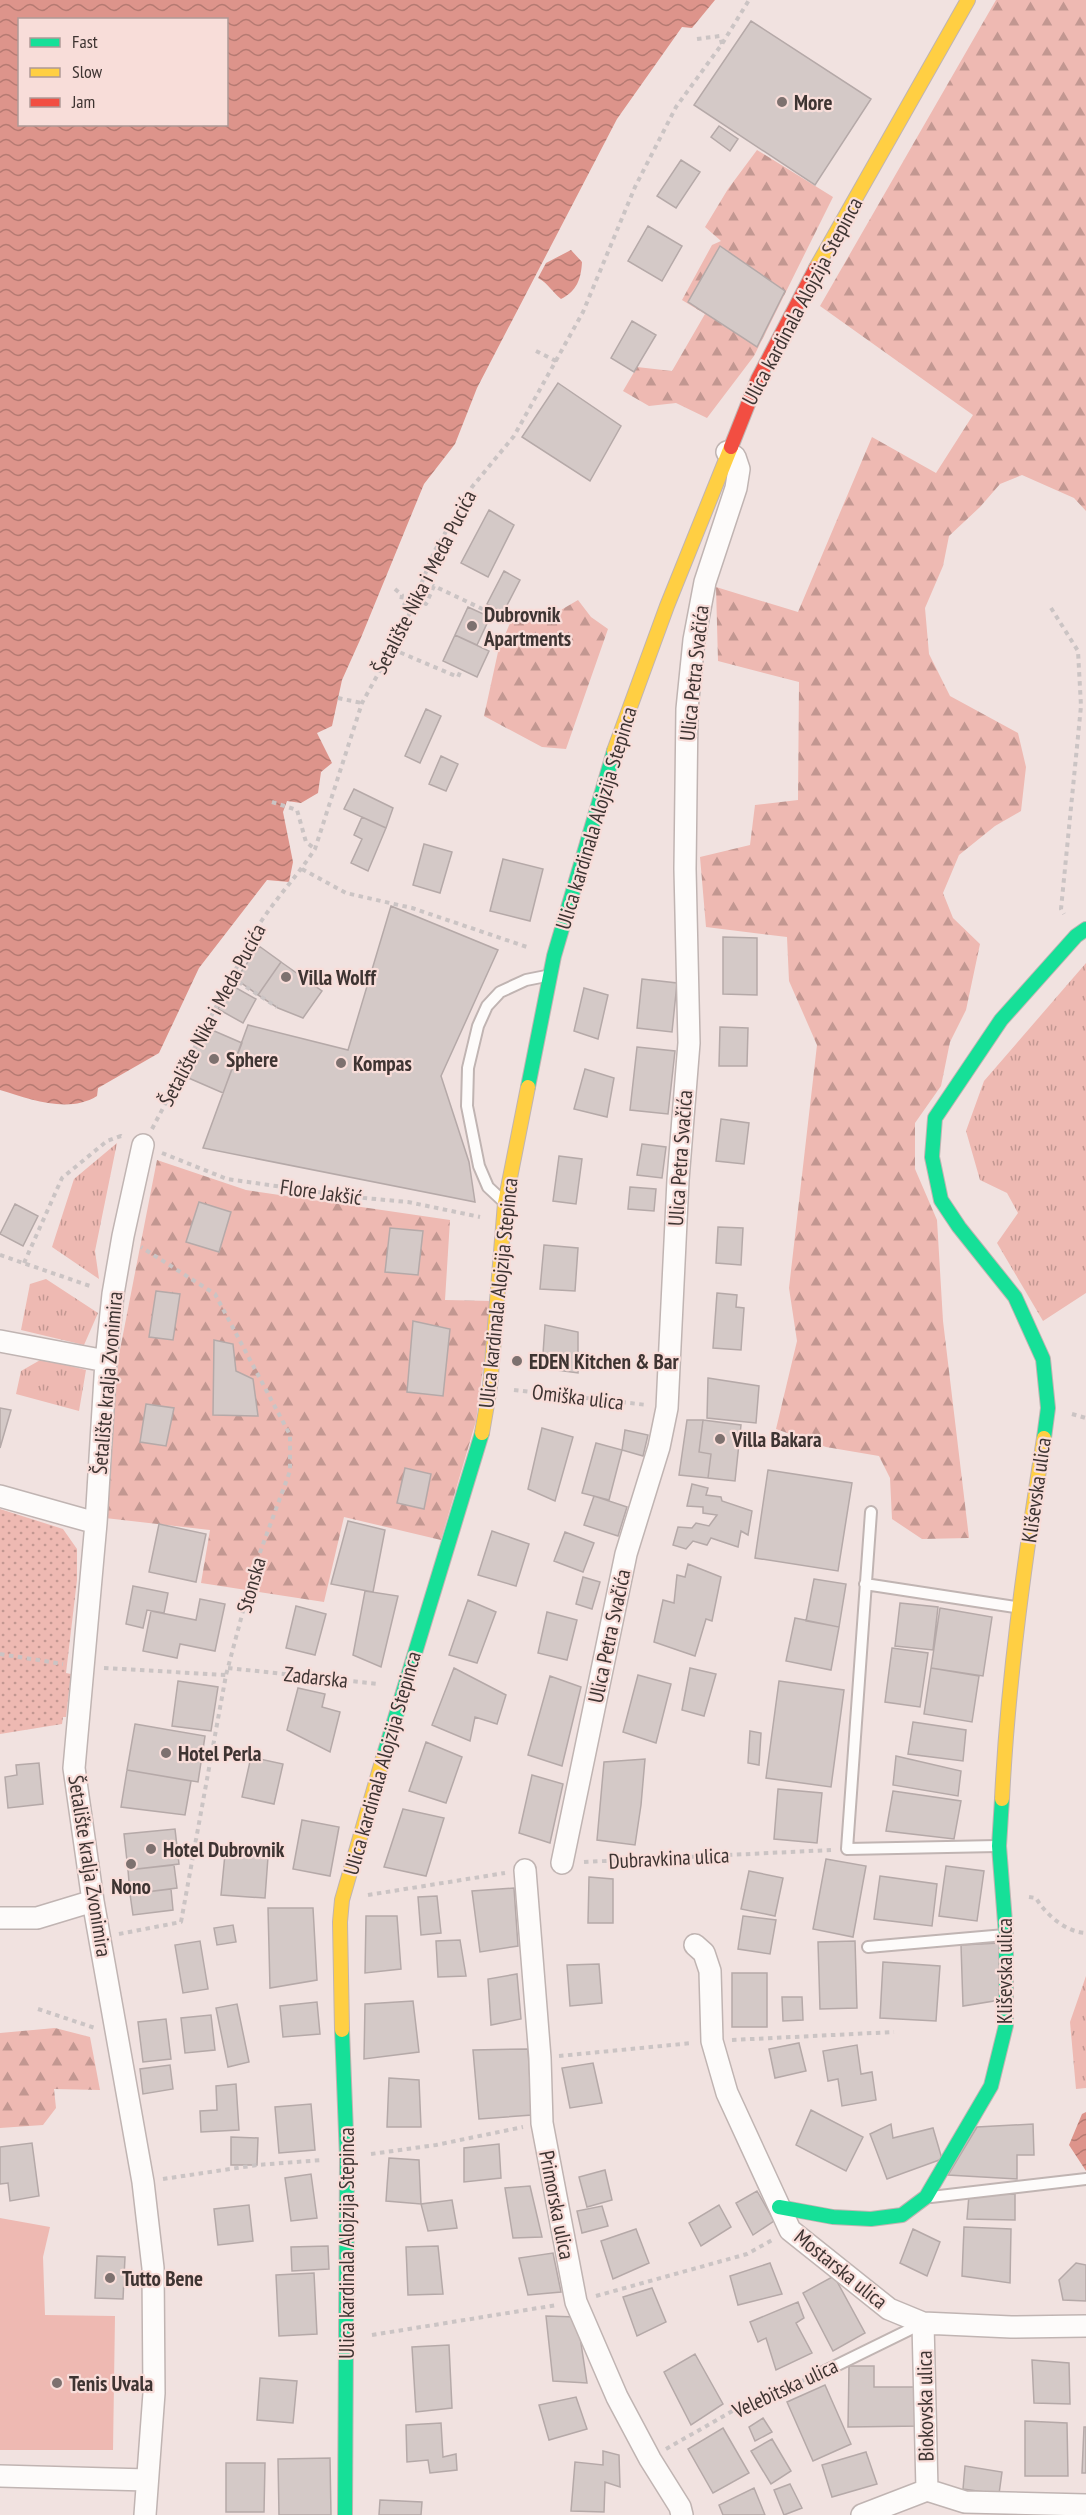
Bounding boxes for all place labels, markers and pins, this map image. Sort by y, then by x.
place label: More [794,89,832,116]
marker: More [775,95,789,109]
place label: Dubrovnik Apartments [483,601,571,652]
marker: Dubrovnik Apartments [465,619,479,633]
place label: Villa Wolff [297,964,377,991]
marker: Villa Wolff [279,970,293,984]
place label: Sphere [226,1046,278,1073]
place label: Kompas [353,1050,412,1077]
marker: Sphere [207,1052,221,1066]
marker: Kompas [334,1056,348,1070]
place label: EDEN Kitchen & Bar [529,1348,680,1375]
marker: EDEN Kitchen & Bar [510,1354,524,1368]
place label: Villa Bakara [731,1426,822,1453]
marker: Villa Bakara [713,1432,727,1446]
place label: Hotel Perla [178,1740,262,1767]
marker: Hotel Perla [159,1746,173,1760]
place label: Hotel Dubrovnik [163,1836,285,1863]
marker: Hotel Dubrovnik [144,1842,158,1856]
marker: Nono [124,1857,138,1871]
place label: Nono [111,1873,151,1900]
place label: Tutto Bene [122,2265,203,2292]
marker: Tutto Bene [103,2271,117,2285]
place label: Tenis Uvala [69,2370,154,2397]
marker: Tenis Uvala [50,2376,64,2390]

